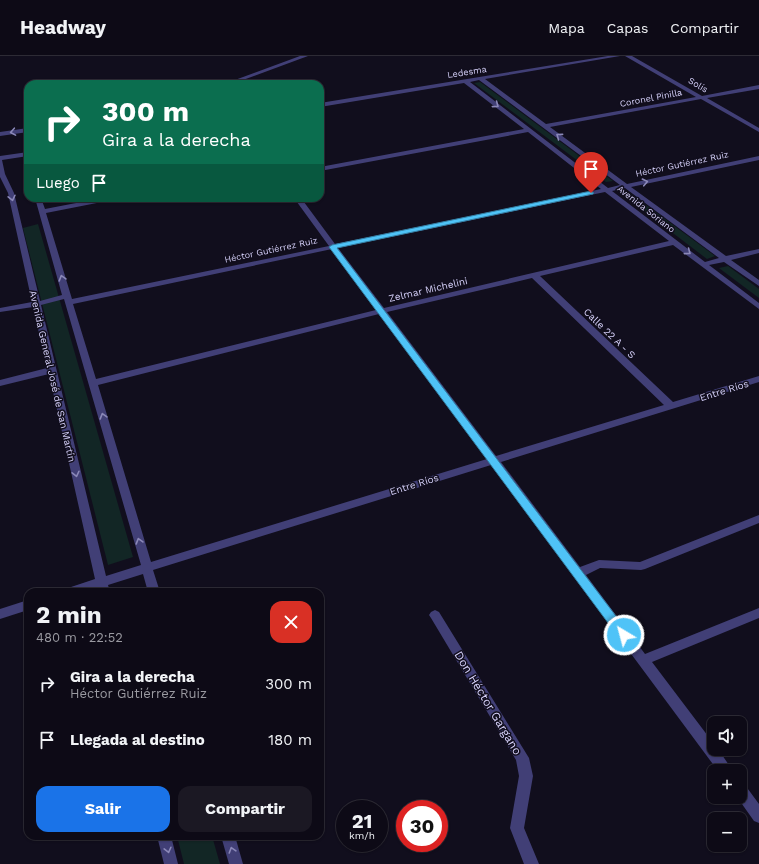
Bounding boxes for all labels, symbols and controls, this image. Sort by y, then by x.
text: Headway [20,16,106,39]
text: Mapa [548,20,585,36]
text: Capas [607,20,648,36]
text: Compartir [670,20,739,36]
street label: Ledesma [447,64,487,80]
street label: Solís [686,75,710,95]
street label: Coronel Pinilla [619,87,683,109]
text: 300 m [102,95,189,128]
icon: right [36,96,88,148]
one-way arrow [492,100,499,107]
one-way arrow [10,127,16,136]
text: Gira a la derecha [102,129,251,150]
one-way arrow [556,134,563,141]
street label: Héctor Gutiérrez Ruiz [635,149,730,179]
pin [574,152,608,193]
icon: arrive [580,158,602,180]
icon: arrive [88,172,110,194]
text: Luego [36,174,80,192]
one-way arrow [641,178,648,187]
street label: Avenida Soriano [615,183,677,235]
one-way arrow [7,195,15,201]
street label: Héctor Gutiérrez Ruiz [224,235,319,265]
one-way arrow [684,248,691,255]
one-way arrow [58,275,67,282]
street label: Zelmar Michelini [388,275,469,304]
street label: Avenida General José de San Martín [27,289,78,463]
street label: Calle 22 A - S [582,306,638,361]
street label: Entre Ríos [698,378,750,403]
one-way arrow [99,413,108,420]
one-way arrow [72,471,80,478]
street label: Entre Ríos [388,472,440,497]
one-way arrow [135,538,144,545]
text: 2 min [36,601,102,629]
button: close [270,601,312,643]
position arrow [603,614,645,656]
text: 480 m · 22:52 [36,630,123,645]
street label: Don Héctor Gargano [451,649,525,757]
text: Gira a la derecha [70,668,195,686]
icon: right [36,673,58,695]
text: 300 m [265,675,312,693]
text: Héctor Gutiérrez Ruiz [70,686,207,701]
map controls [707,716,747,852]
button: sound [707,716,747,756]
icon: arrive [36,729,58,751]
text: Llegada al destino [70,731,205,749]
text: 180 m [268,731,312,749]
button: + [707,764,747,804]
button: Salir [36,786,170,832]
button: Compartir [178,786,312,832]
speed limit sign: 30 [396,800,448,852]
text: 21 [352,809,372,833]
button: − [707,812,747,852]
text: km/h [349,830,375,841]
one-way arrow [163,847,171,853]
one-way arrow [228,847,237,854]

